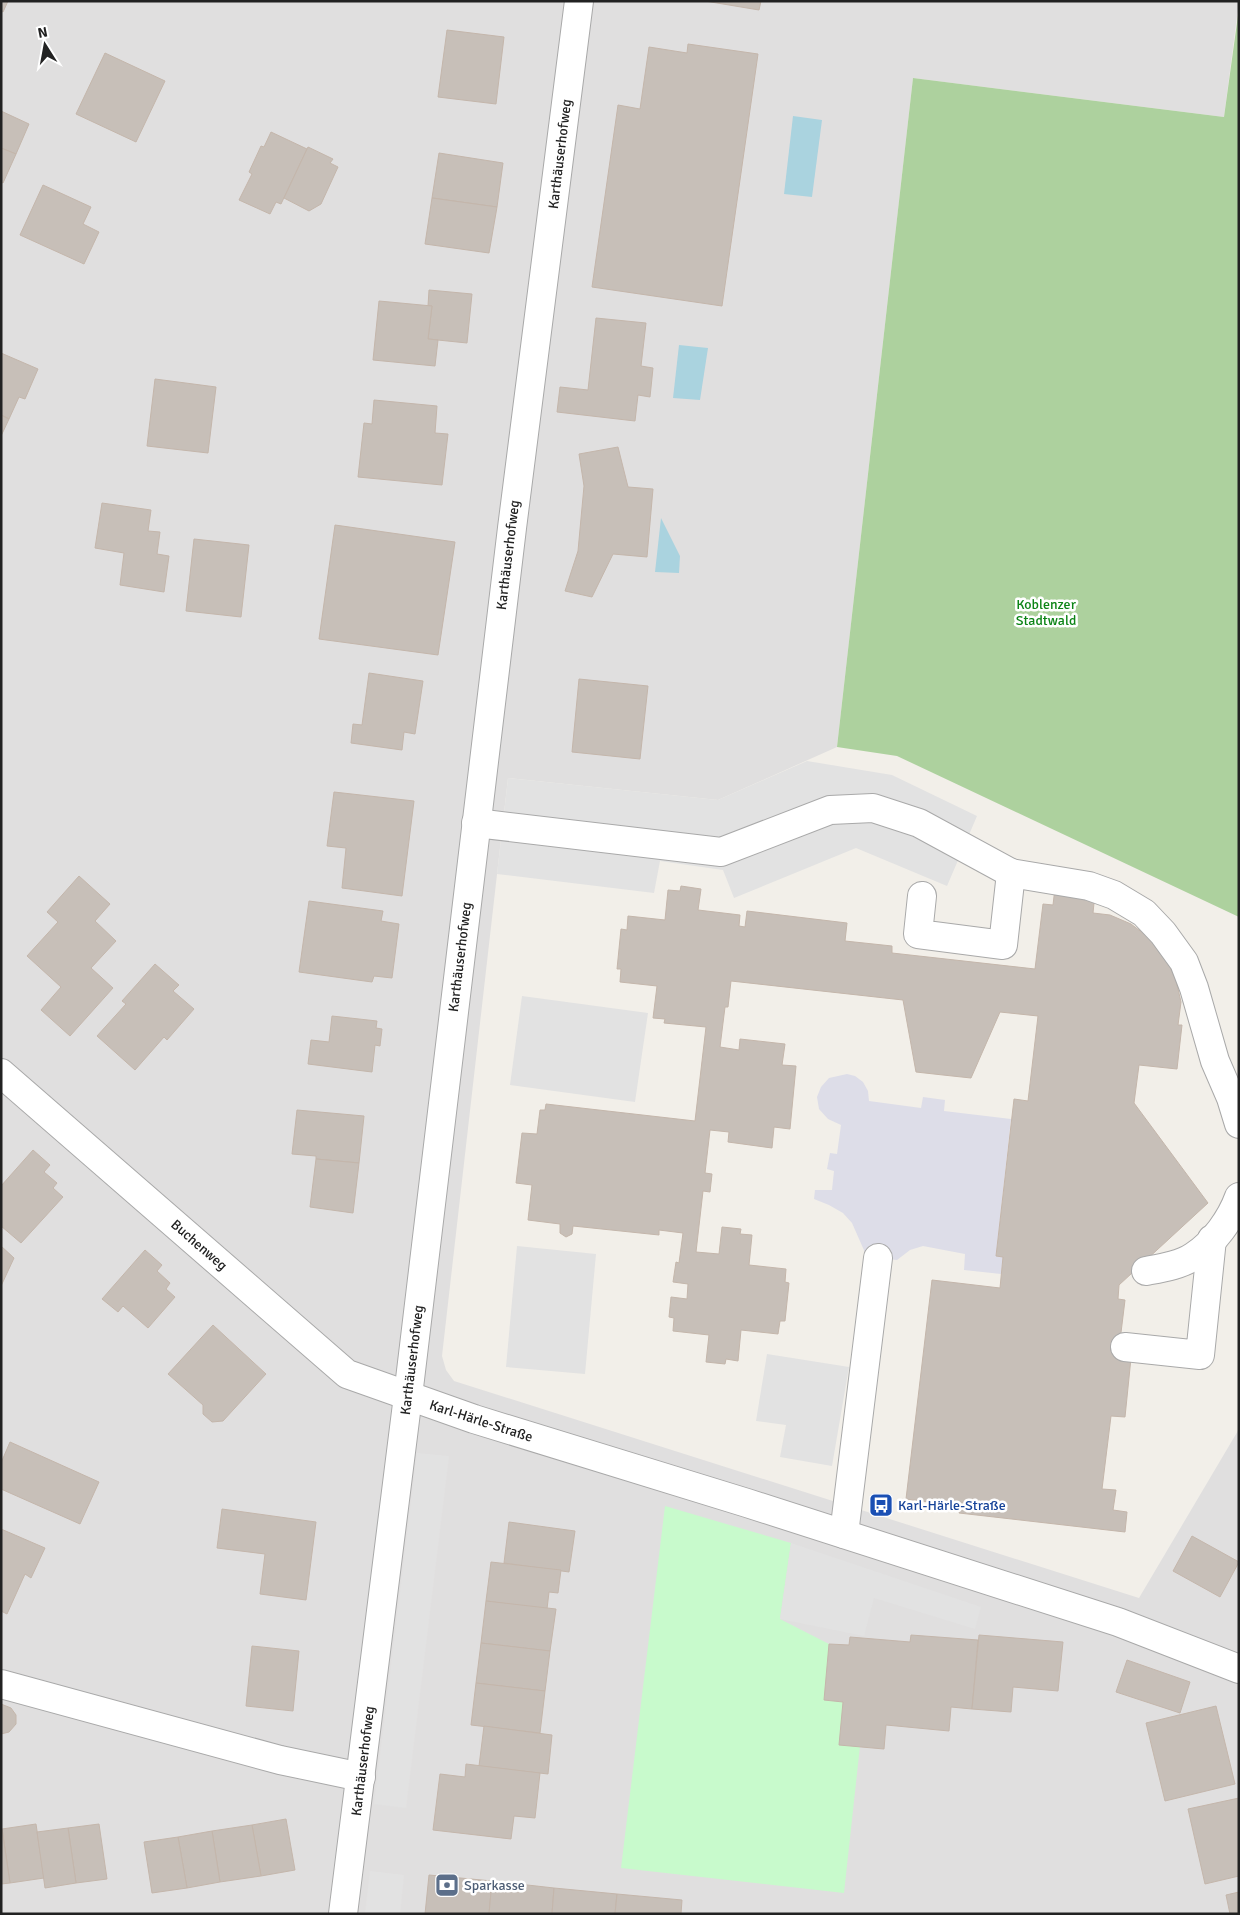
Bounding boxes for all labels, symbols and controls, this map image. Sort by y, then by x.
north arrow [20,20,70,70]
text: N [36,23,49,42]
street label: Karthäuserhofweg [545,98,575,210]
street label: Karthäuserhofweg [493,499,523,611]
park label: Koblenzer Stadtwald [1016,596,1077,629]
street label: Karthäuserhofweg [445,901,475,1013]
street label: Buchenweg [167,1216,231,1274]
street label: Karthäuserhofweg [397,1304,427,1416]
street label: Karl-Härle-Straße [427,1396,535,1446]
bus stop icon: Karl-Härle-Straße [868,1492,894,1518]
place label: Karl-Härle-Straße [898,1497,1006,1514]
street label: Karthäuserhofweg [348,1705,378,1817]
bank icon: Sparkasse [434,1872,460,1898]
place label: Sparkasse [464,1877,525,1894]

